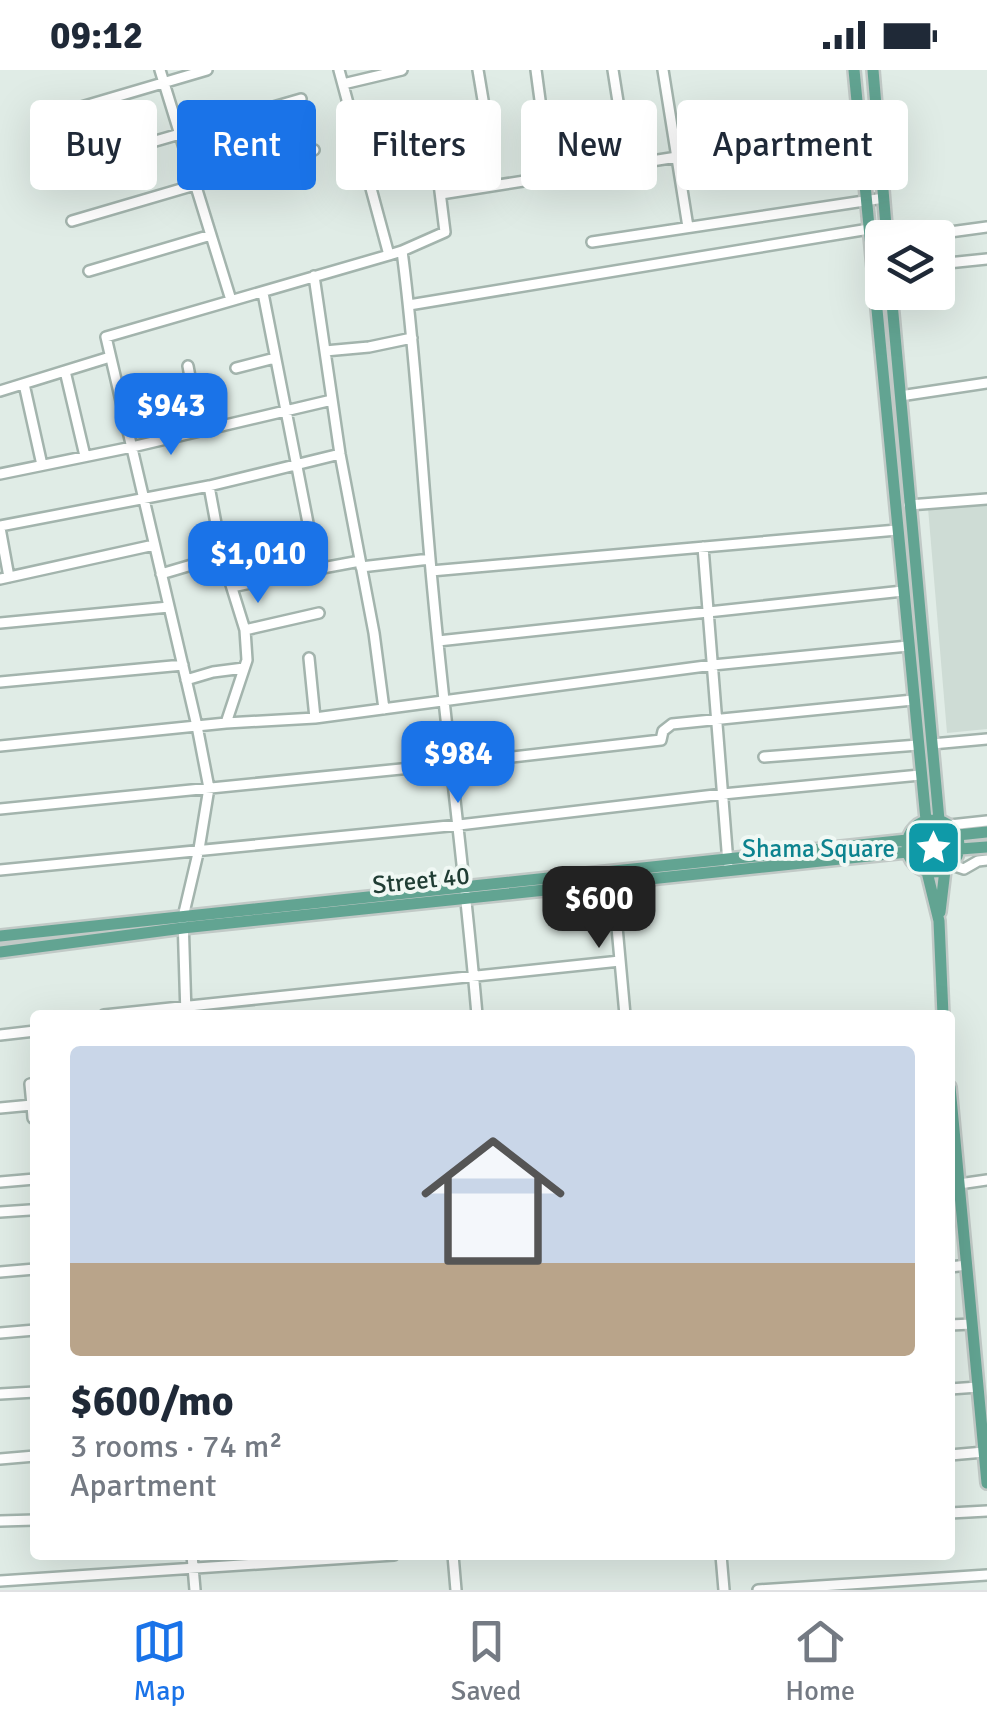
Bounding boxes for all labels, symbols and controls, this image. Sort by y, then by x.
text: 09:12 [50,12,143,59]
chip: Buy [30,100,157,190]
chip: Rent [177,100,316,190]
chip: Filters [336,100,501,190]
chip: New [521,100,657,190]
chip: Apartment [677,100,908,190]
map controls [865,220,955,310]
button: layers [865,220,955,310]
pin: $943 [112,373,230,458]
text: $943 [136,386,206,425]
pin: $1,010 [177,521,339,606]
text: $1,010 [210,534,306,573]
pin: $984 [399,721,517,806]
text: $984 [423,734,493,773]
place icon: Shama Square [904,818,964,878]
place label: Shama Square [742,833,895,864]
street label: Street 40 [371,859,471,901]
pin: $600 [540,866,658,951]
text: $600 [564,879,634,918]
icon: home [403,1111,583,1291]
text: $600/mo [70,1376,234,1427]
text: 3 rooms · 74 m² [70,1427,283,1466]
text: Apartment [70,1466,217,1505]
tab: Map [132,1614,187,1708]
tab: Saved [451,1614,521,1708]
tab: Home [785,1614,855,1708]

